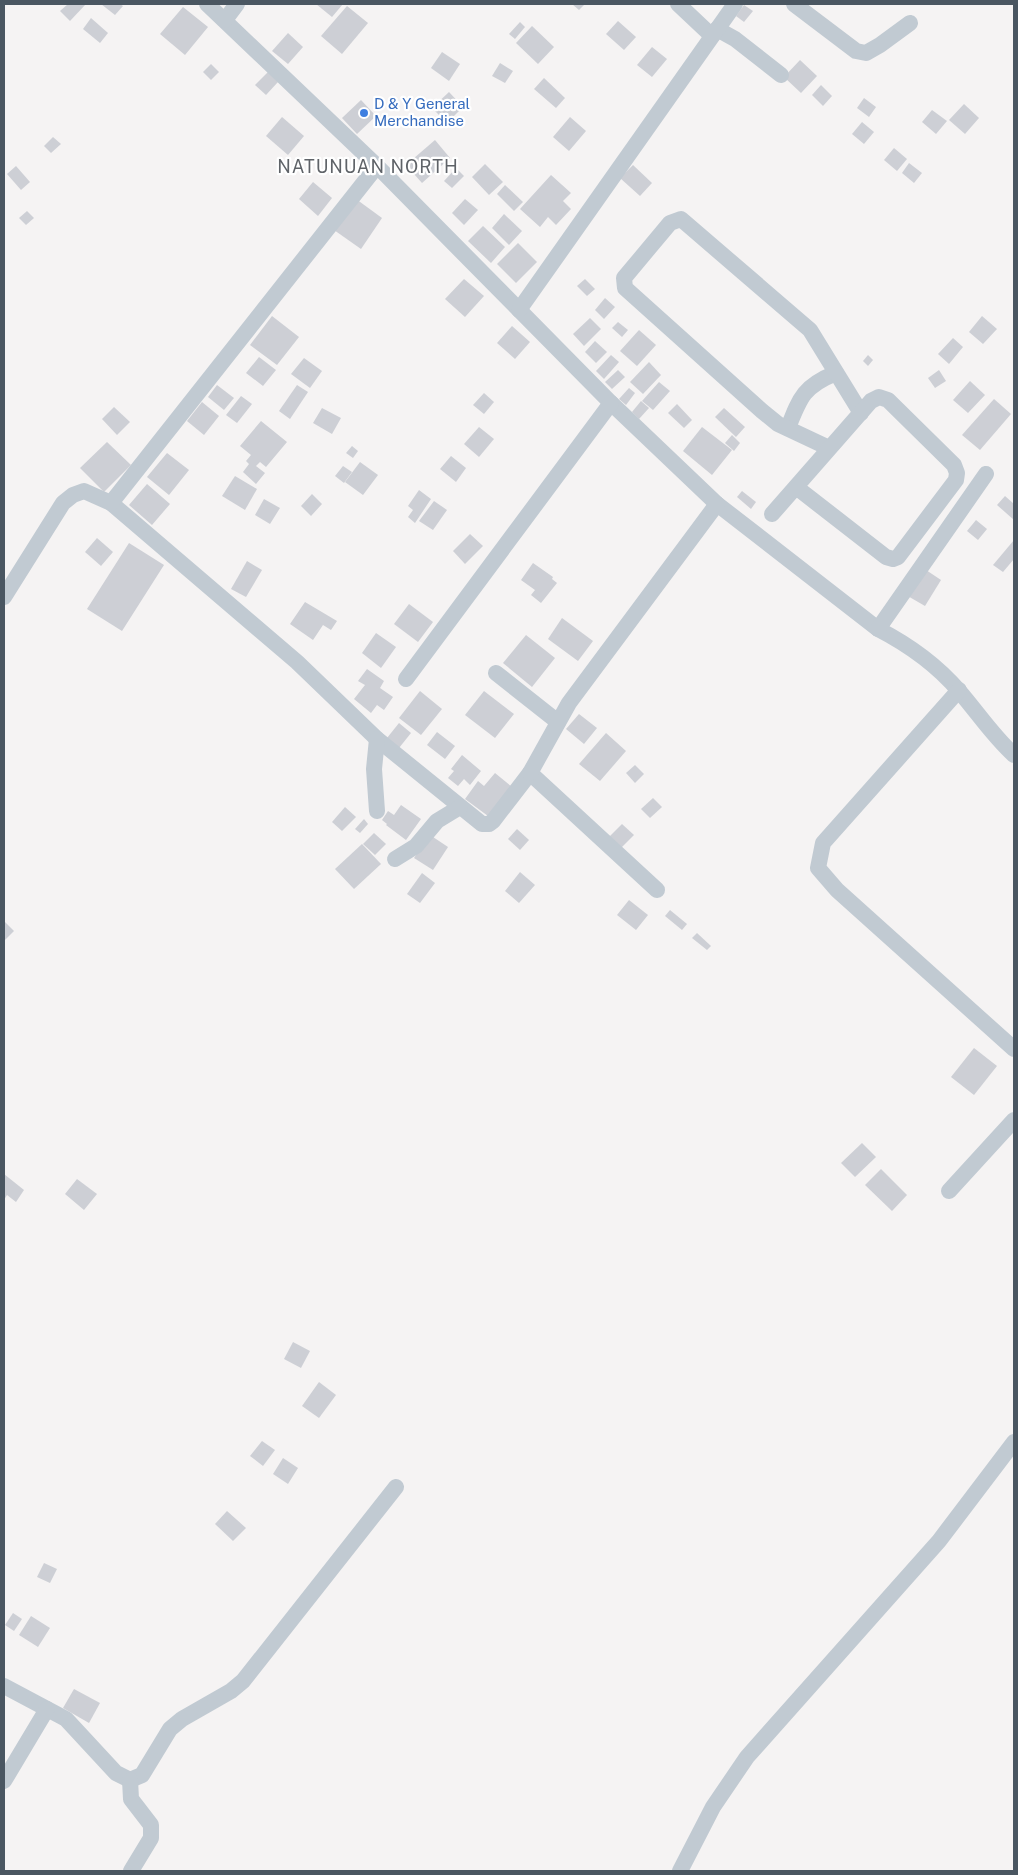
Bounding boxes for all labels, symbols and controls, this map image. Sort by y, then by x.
place label: D & Y General Merchandise [374,95,470,129]
marker: D & Y General Merchandise [358,107,370,119]
district label: NATUNUAN NORTH [277,156,459,177]

